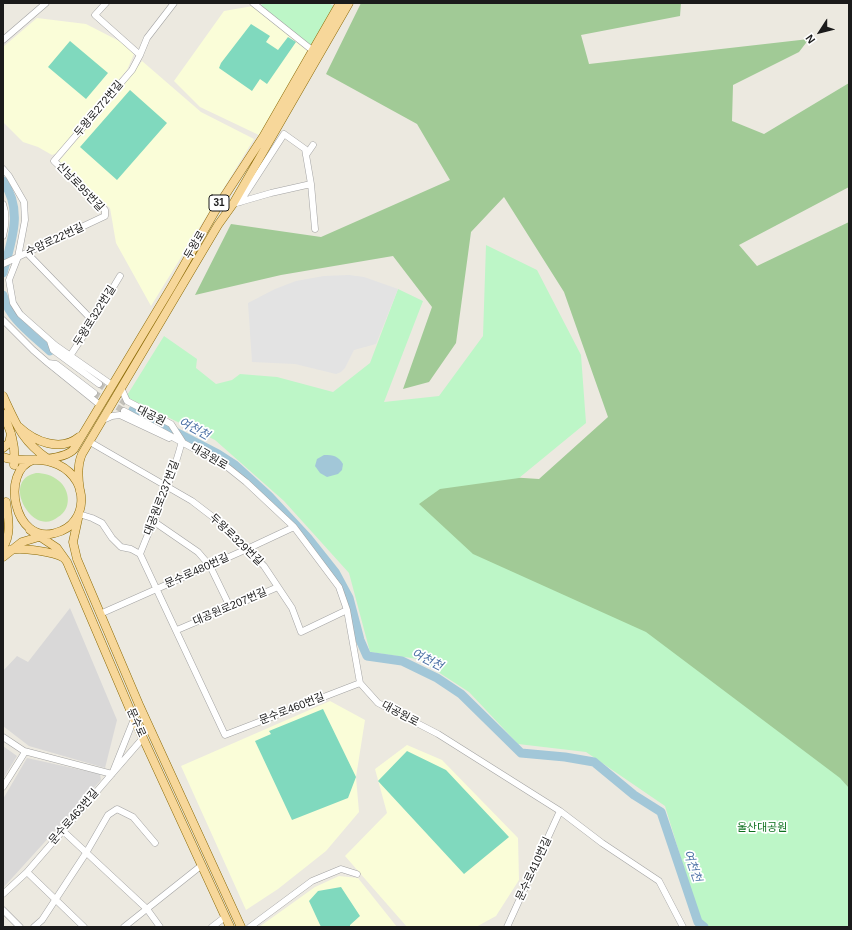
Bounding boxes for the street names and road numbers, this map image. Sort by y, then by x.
street label: 두왕로272번길 [72,78,126,140]
street label: 신남로95번길 [53,160,107,214]
road number: 31 [209,195,229,211]
street label: 수암로22번길 [24,221,86,259]
street label: 두왕로 [182,229,208,261]
street label: 두왕로322번길 [71,283,119,349]
street label: 대공원 [134,403,168,429]
street label: 대공원로 [188,441,230,473]
street label: 대공원로237번길 [142,459,182,537]
street label: 두왕로329번길 [207,511,265,569]
street label: 문수로480번길 [163,551,231,591]
street label: 대공원로207번길 [191,585,269,629]
street label: 문수로460번길 [257,690,327,728]
street label: 대공원로 [379,699,421,729]
street label: 문수로 [124,706,148,740]
street label: 문수로463번길 [46,787,102,847]
street label: 문수로410번길 [513,835,555,903]

